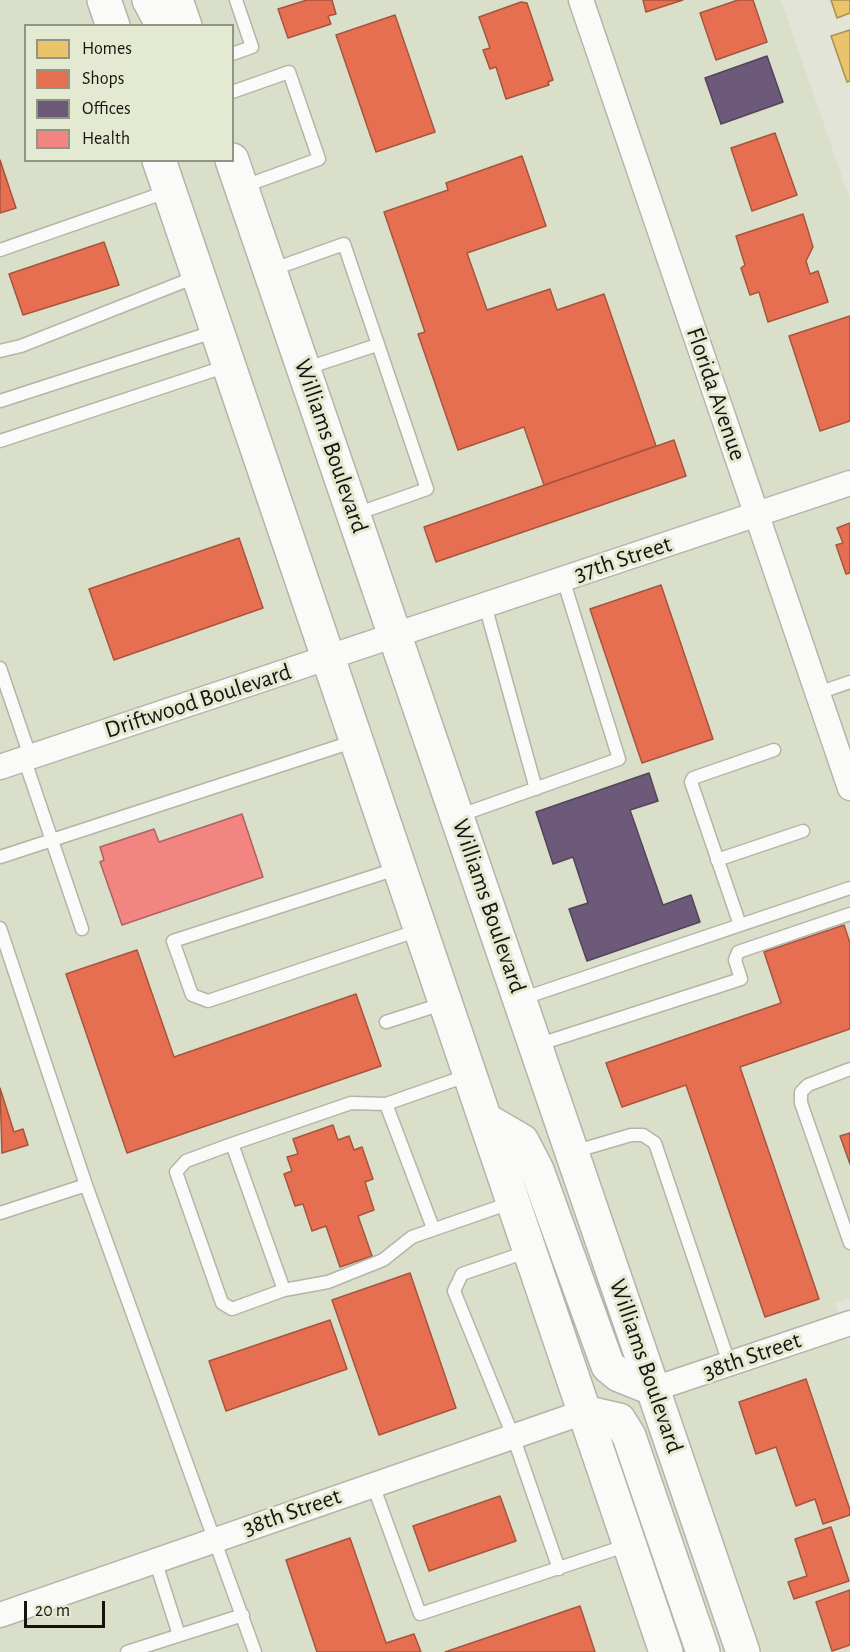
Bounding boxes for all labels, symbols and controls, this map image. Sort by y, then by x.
legend [24,24,234,162]
text: Homes [82,40,132,58]
text: Shops [82,70,124,88]
text: Offices [82,100,131,118]
text: Health [82,130,130,148]
street label: Florida Avenue [680,324,752,464]
street label: Williams Boulevard [288,355,374,537]
street label: 37th Street [571,530,675,588]
street label: Driftwood Boulevard [101,657,295,745]
street label: Williams Boulevard [446,815,532,997]
street label: Williams Boulevard [603,1275,689,1457]
street label: 38th Street [699,1326,805,1386]
street label: 38th Street [239,1482,345,1542]
scale bar [27,1589,108,1627]
text: 20 m [35,1602,70,1620]

